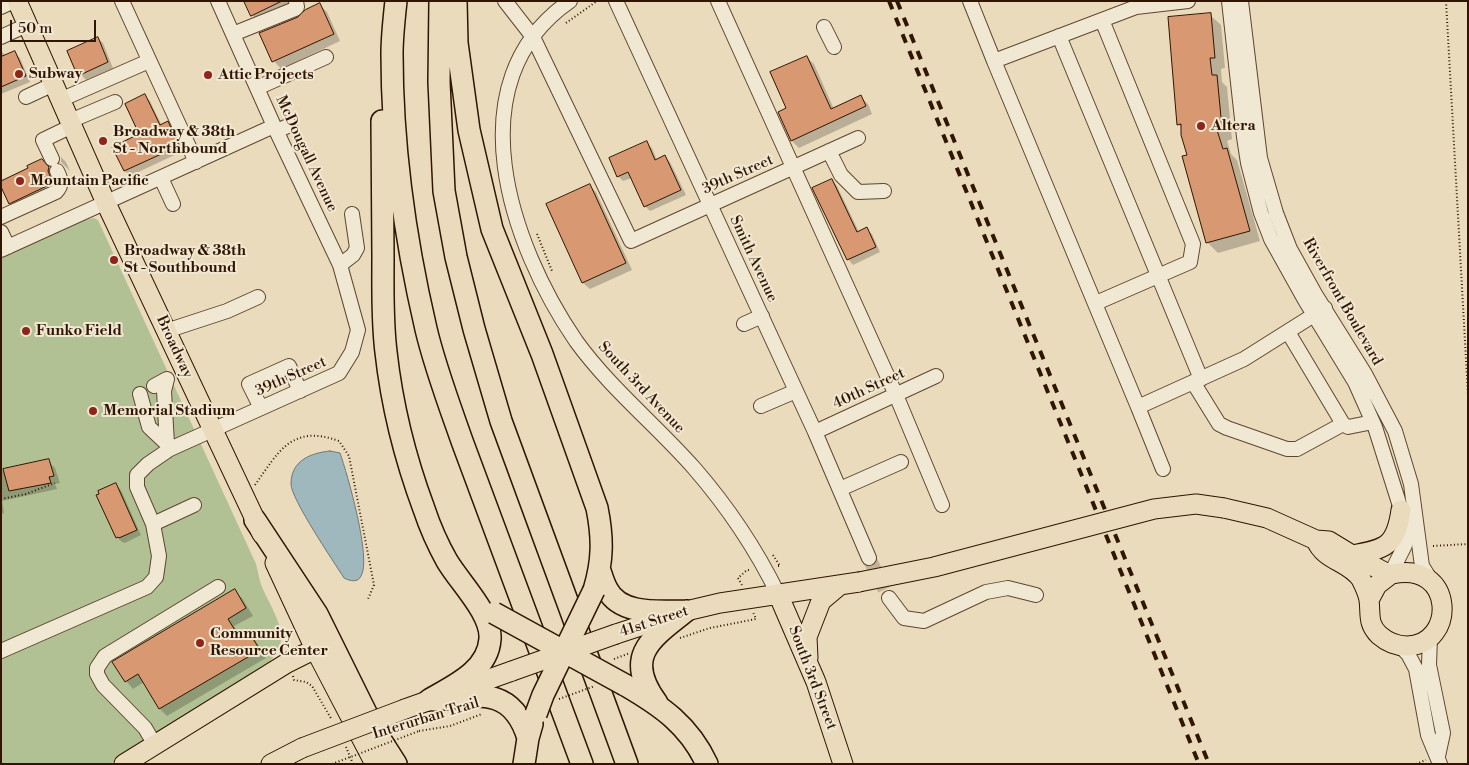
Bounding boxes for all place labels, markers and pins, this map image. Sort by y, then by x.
place label: Subway [29,65,82,83]
place label: Attic Projects [218,66,314,84]
marker: Subway [13,68,25,80]
marker: Attic Projects [202,69,214,81]
place label: Altera [1211,117,1256,135]
marker: Altera [1195,120,1207,132]
place label: Broadway & 38th St - Northbound [113,123,235,158]
marker: Broadway & 38th St - Northbound [97,135,109,147]
place label: Mountain Pacific [30,172,149,190]
marker: Mountain Pacific [14,175,26,187]
place label: Broadway & 38th St - Southbound [124,242,246,277]
marker: Broadway & 38th St - Southbound [108,254,120,266]
place label: Funko Field [36,322,122,340]
marker: Funko Field [20,325,32,337]
place label: Memorial Stadium [103,402,235,420]
marker: Memorial Stadium [87,405,99,417]
place label: Community Resource Center [210,625,328,660]
marker: Community Resource Center [194,637,206,649]

